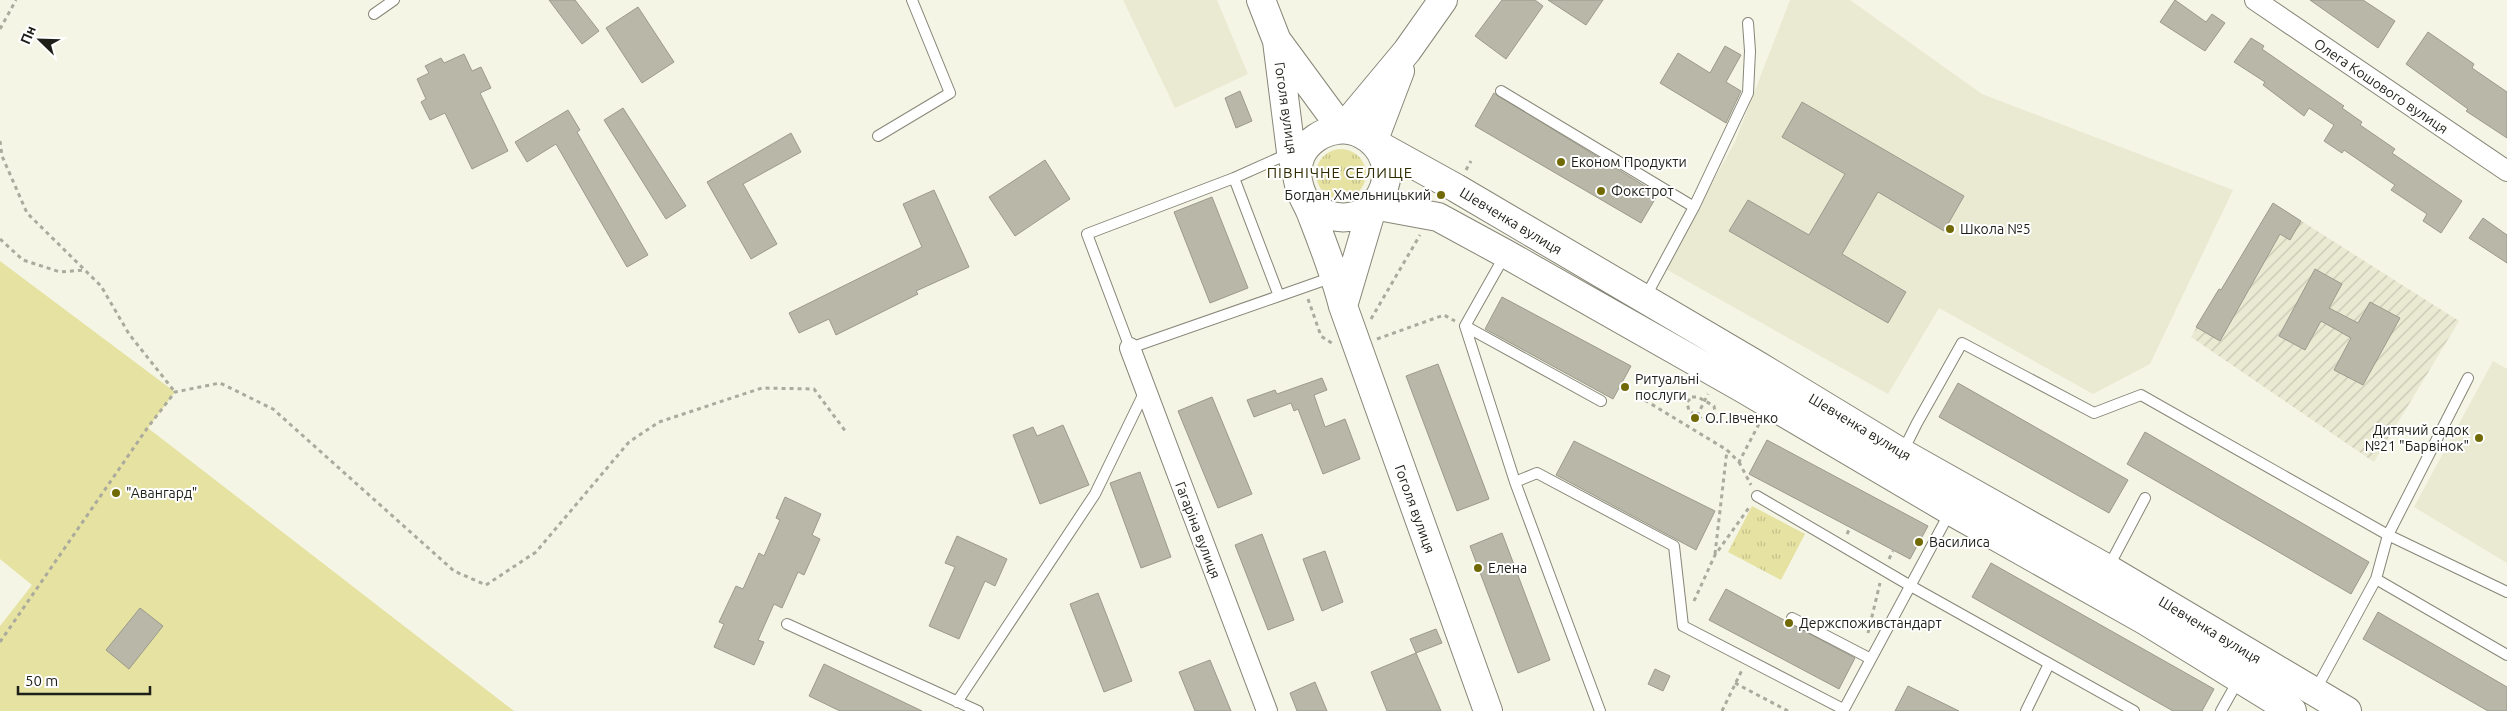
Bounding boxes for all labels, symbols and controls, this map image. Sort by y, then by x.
north arrow [15,15,65,65]
text: Пн [17,23,39,46]
street label: Олега Кошового вулиця [2311,35,2451,137]
street label: Гоголя вулиця [1272,61,1300,155]
place label: Економ Продукти [1571,154,1687,170]
marker: Економ Продукти [1555,156,1567,168]
district label: ПІВНІЧНЕ СЕЛИЩЕ [1267,164,1413,181]
place label: Фокстрот [1611,183,1674,199]
street label: Шевченка вулиця [1457,184,1565,258]
marker: Фокстрот [1595,185,1607,197]
place label: Богдан Хмельницький [1285,187,1431,203]
marker: Богдан Хмельницький [1435,189,1447,201]
place label: Школа №5 [1960,221,2031,237]
marker: Школа №5 [1944,223,1956,235]
place label: Ритуальні послуги [1635,371,1699,403]
marker: Ритуальні послуги [1619,381,1631,393]
street label: Шевченка вулиця [1806,390,1914,464]
place label: О.Г.Івченко [1705,410,1778,426]
marker: О.Г.Івченко [1689,412,1701,424]
place label: Дитячий садок №21 "Барвінок" [2365,422,2469,454]
marker: Дитячий садок №21 "Барвінок" [2473,432,2485,444]
street label: Гоголя вулиця [1392,463,1438,555]
street label: Гагаріна вулиця [1172,479,1224,581]
place label: "Авангард" [126,485,197,501]
marker: "Авангард" [110,487,122,499]
place label: Василиса [1929,534,1990,550]
marker: Василиса [1913,536,1925,548]
place label: Елена [1488,560,1527,576]
marker: Елена [1472,562,1484,574]
street label: Шевченка вулиця [2156,593,2264,667]
place label: Держспоживстандарт [1799,615,1942,631]
marker: Держспоживстандарт [1783,617,1795,629]
scale bar [18,664,150,696]
text: 50 m [25,672,58,689]

